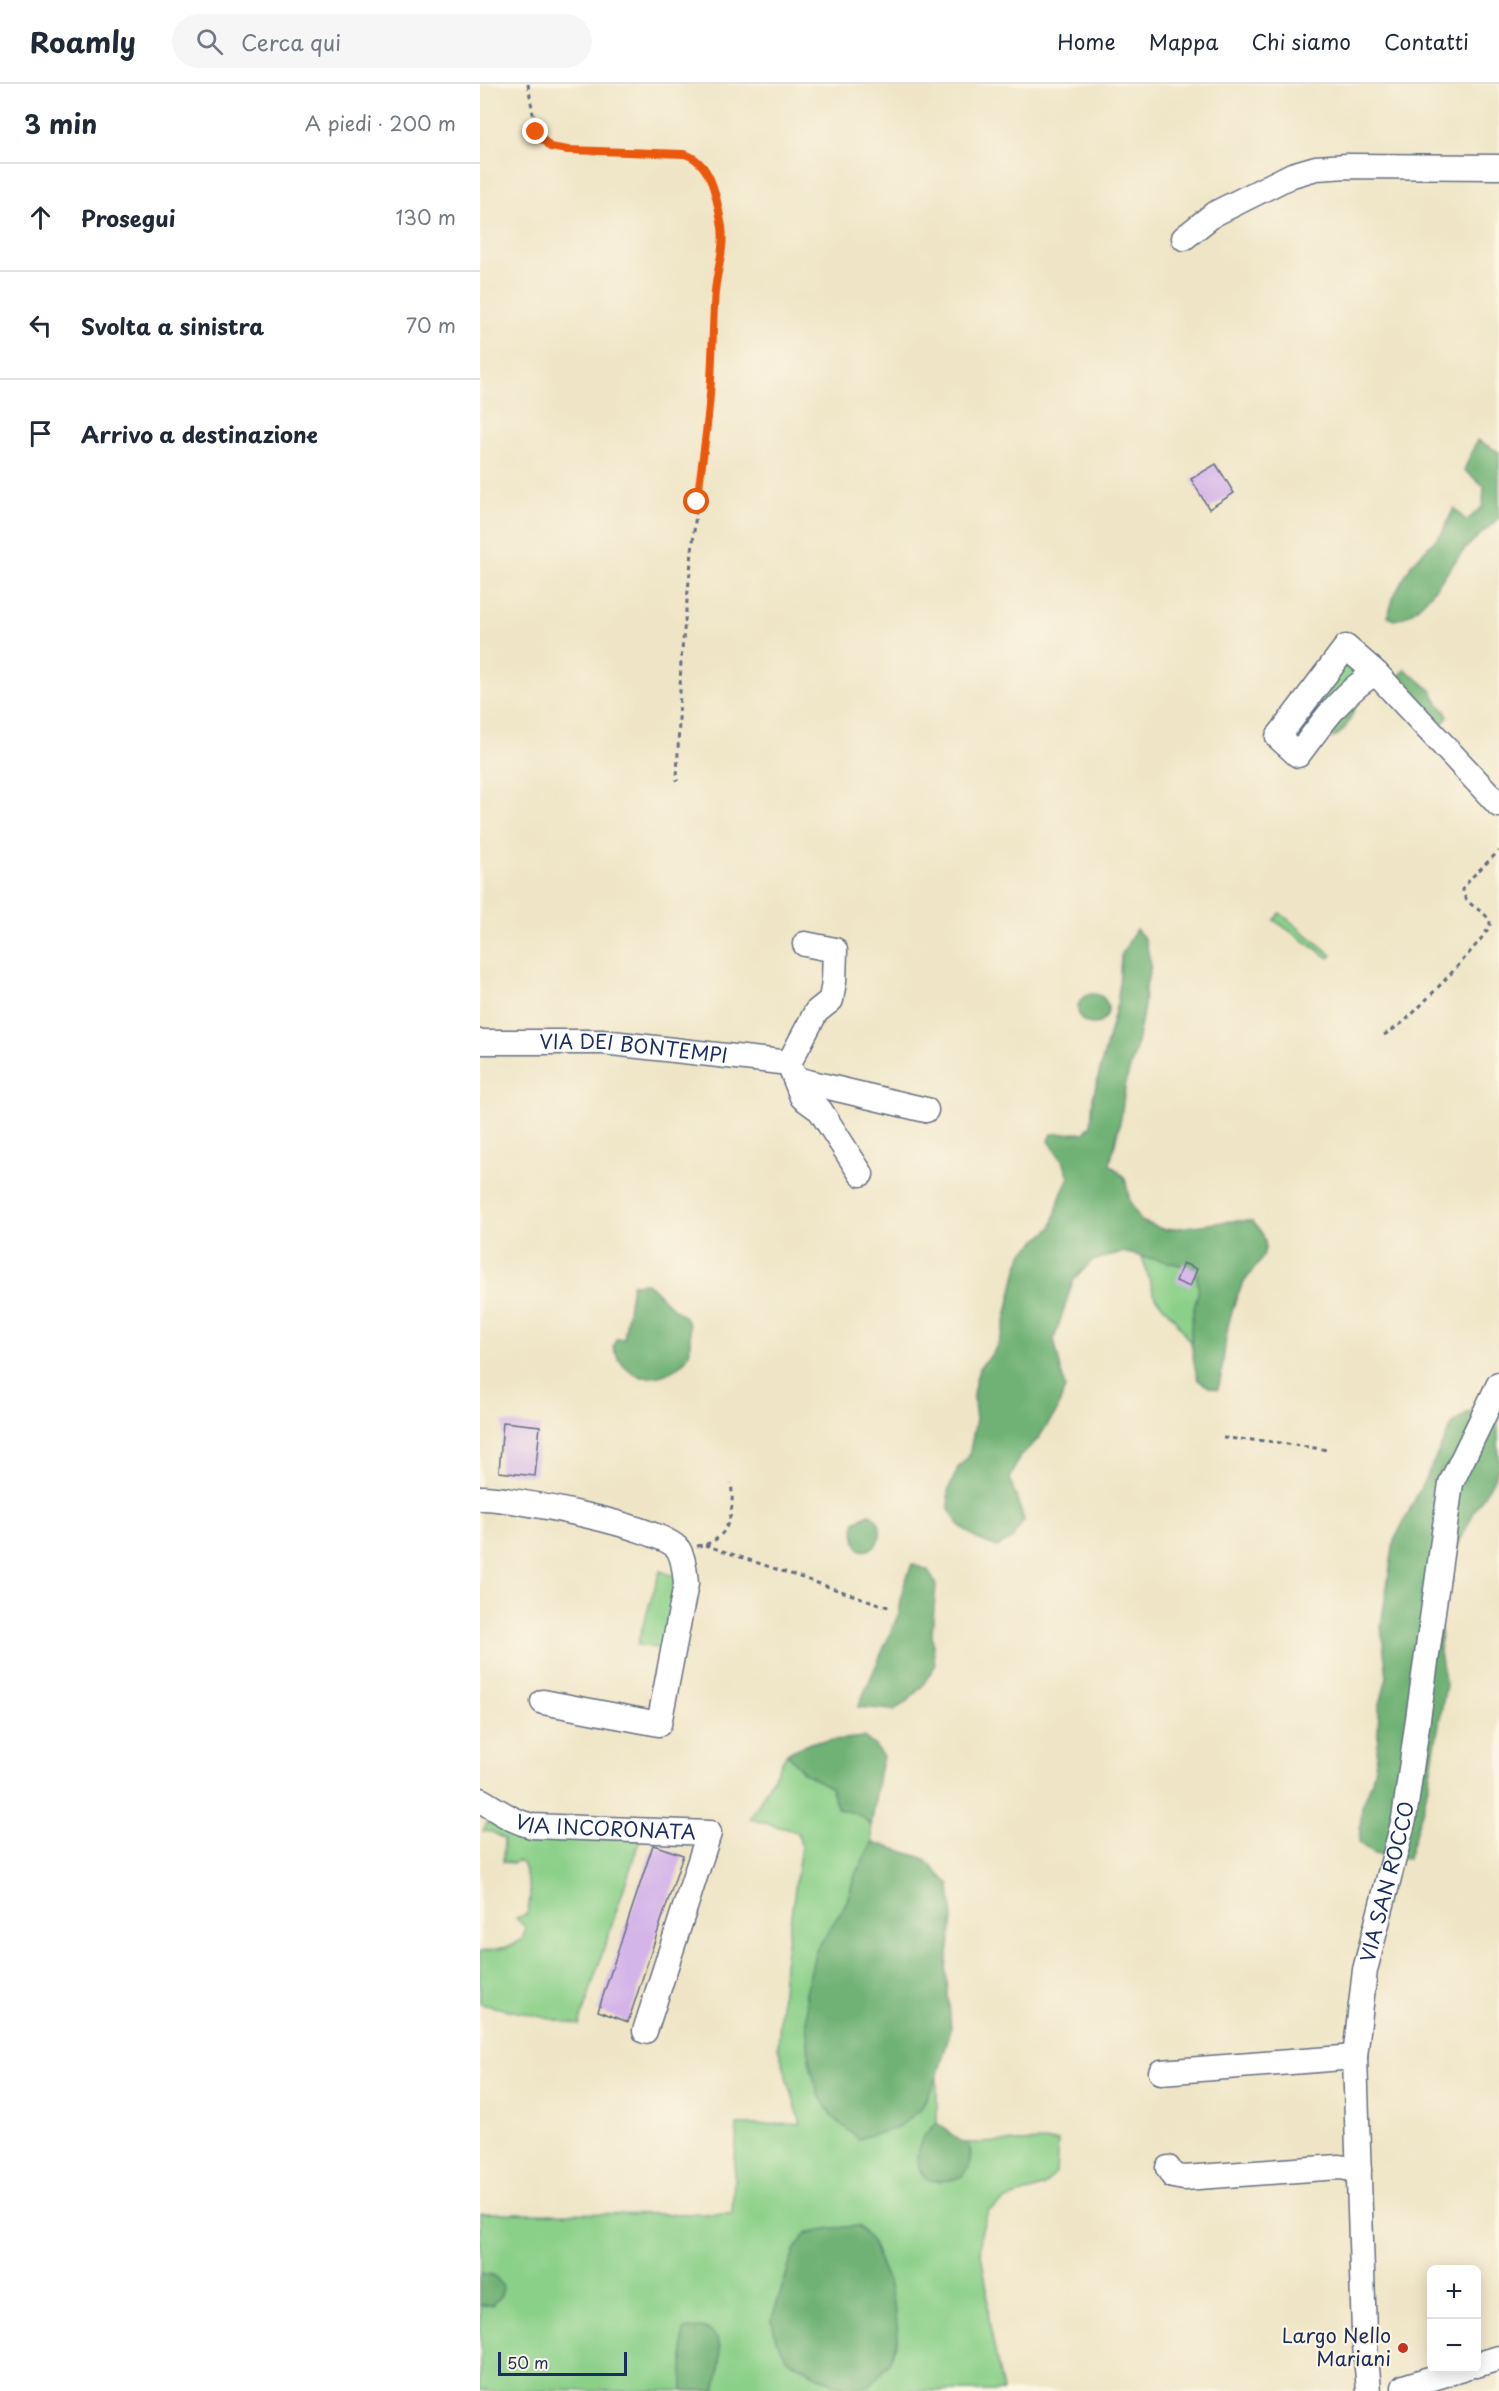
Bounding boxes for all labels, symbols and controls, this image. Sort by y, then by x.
search box [172,14,592,68]
text: Roamly [30,20,136,63]
icon: search [193,25,226,58]
text: Cerca qui [241,25,341,58]
text: Home [1057,25,1116,57]
text: Mappa [1149,25,1219,57]
text: Chi siamo [1252,25,1351,57]
text: Contatti [1384,25,1469,57]
text: 3 min [24,104,97,143]
text: A piedi · 200 m [305,108,456,138]
route end [522,118,548,144]
icon: ahead [24,201,57,234]
text: Prosegui [81,201,175,234]
text: 130 m [396,202,456,232]
icon: left [24,309,57,342]
text: Svolta a sinistra [81,309,264,342]
text: 70 m [406,310,456,340]
icon: arrive [24,417,57,450]
text: Arrivo a destinazione [81,417,318,450]
route start [683,488,709,514]
street label: VIA DEI BONTEMPI [539,1026,730,1070]
street label: VIA SAN ROCCO [1352,1799,1420,1965]
street label: VIA INCORONATA [511,1806,696,1846]
map controls [1427,2265,1481,2373]
button: + [1427,2265,1481,2319]
button: − [1427,2319,1481,2373]
place label: Largo Nello Mariani [1282,2320,1391,2373]
marker: Largo Nello Mariani [1396,2341,1410,2355]
scale bar [498,2349,627,2376]
text: 50 m [507,2350,548,2374]

